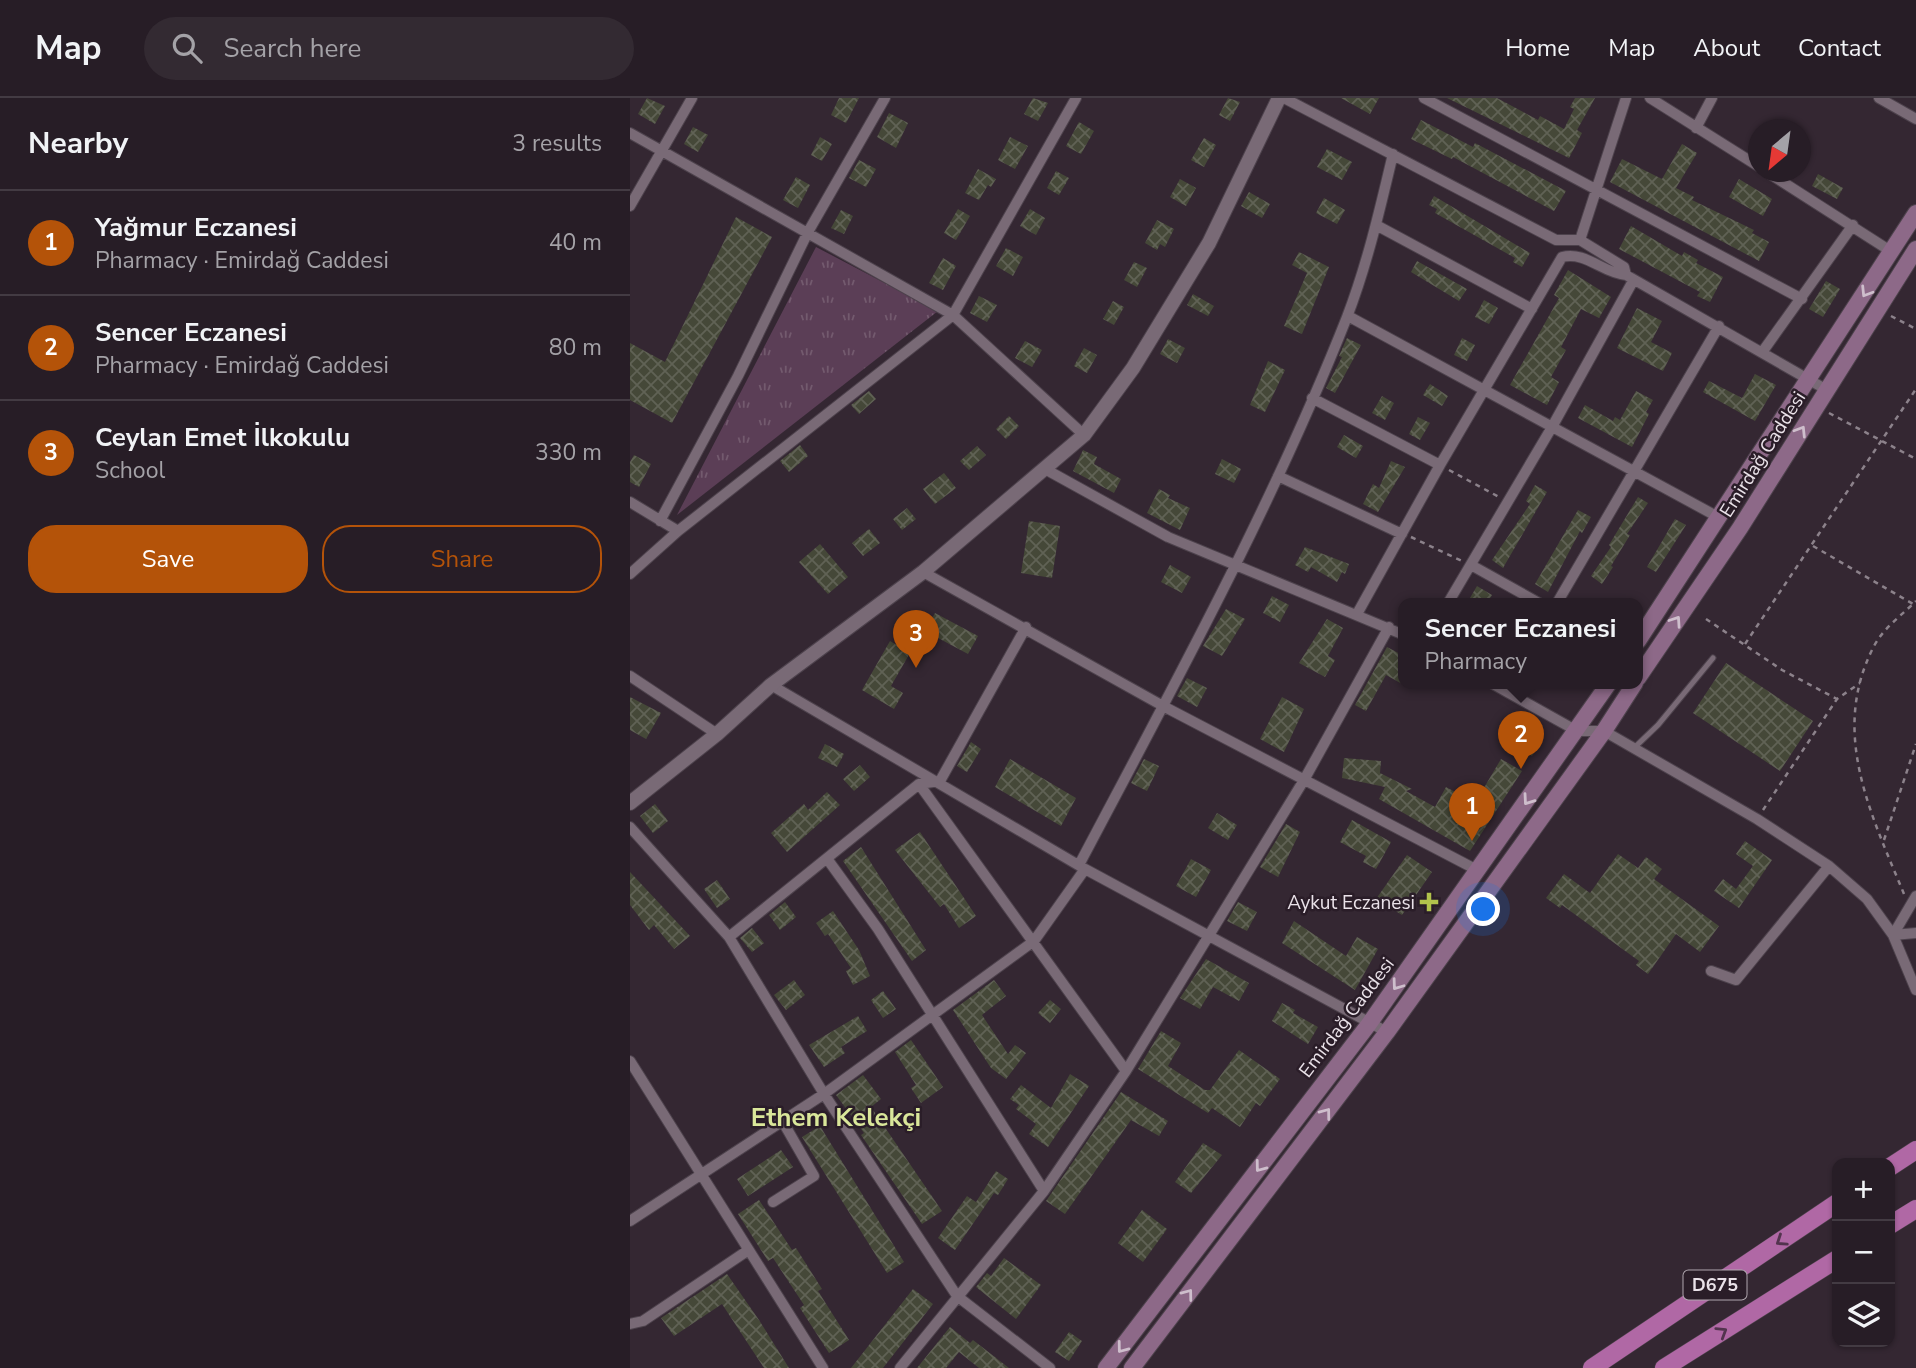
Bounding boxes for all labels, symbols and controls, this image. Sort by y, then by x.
search box [144,17,634,80]
text: Map [35,26,102,71]
icon: search [168,29,206,67]
text: Search here [224,31,361,66]
text: Home [1505,32,1570,64]
text: Map [1608,32,1655,64]
text: About [1693,32,1760,64]
text: Contact [1798,32,1881,64]
north arrow [1748,119,1811,182]
text: Nearby [28,123,128,164]
text: 3 results [512,128,602,159]
text: Yağmur Eczanesi [95,210,297,245]
text: 1 [44,227,58,258]
text: 40 m [549,227,602,258]
text: Pharmacy · Emirdağ Caddesi [95,245,389,276]
one-way arrow [1862,284,1875,297]
text: Sencer Eczanesi [95,315,287,350]
text: 2 [44,332,58,363]
text: 80 m [549,332,602,363]
text: Pharmacy · Emirdağ Caddesi [95,350,389,381]
street label: Emirdağ Caddesi [1714,387,1812,522]
text: Ceylan Emet İlkokulu [95,420,350,455]
one-way arrow [1793,426,1806,439]
text: 3 [44,437,58,468]
text: 330 m [535,437,602,468]
text: School [95,455,165,486]
button: Save [28,525,308,593]
button: Share [322,525,602,593]
popup [1398,598,1643,689]
pin: 3 [893,610,939,668]
text: Sencer Eczanesi [1425,611,1616,646]
one-way arrow [1668,616,1680,629]
text: Pharmacy [1425,646,1527,677]
pin: 2 [1498,711,1544,769]
pin: 1 [1449,783,1495,841]
one-way arrow [1524,792,1537,805]
place label: Aykut Eczanesi [1287,890,1415,916]
your location [1466,892,1500,926]
marker: Aykut Eczanesi [1421,894,1437,910]
street label: Emirdağ Caddesi [1293,952,1400,1083]
one-way arrow [1393,977,1405,990]
district label: Ethem Kelekçi [751,1100,921,1135]
one-way arrow [1317,1108,1330,1121]
map controls [1832,1158,1895,1347]
button: + [1832,1158,1895,1221]
one-way arrow [1255,1159,1268,1172]
button: − [1832,1221,1895,1284]
one-way arrow [1776,1233,1789,1245]
road number: D675 [1684,1270,1746,1300]
button: layers [1832,1284,1895,1347]
one-way arrow [1180,1289,1193,1302]
one-way arrow [1714,1327,1727,1340]
one-way arrow [1117,1340,1130,1352]

